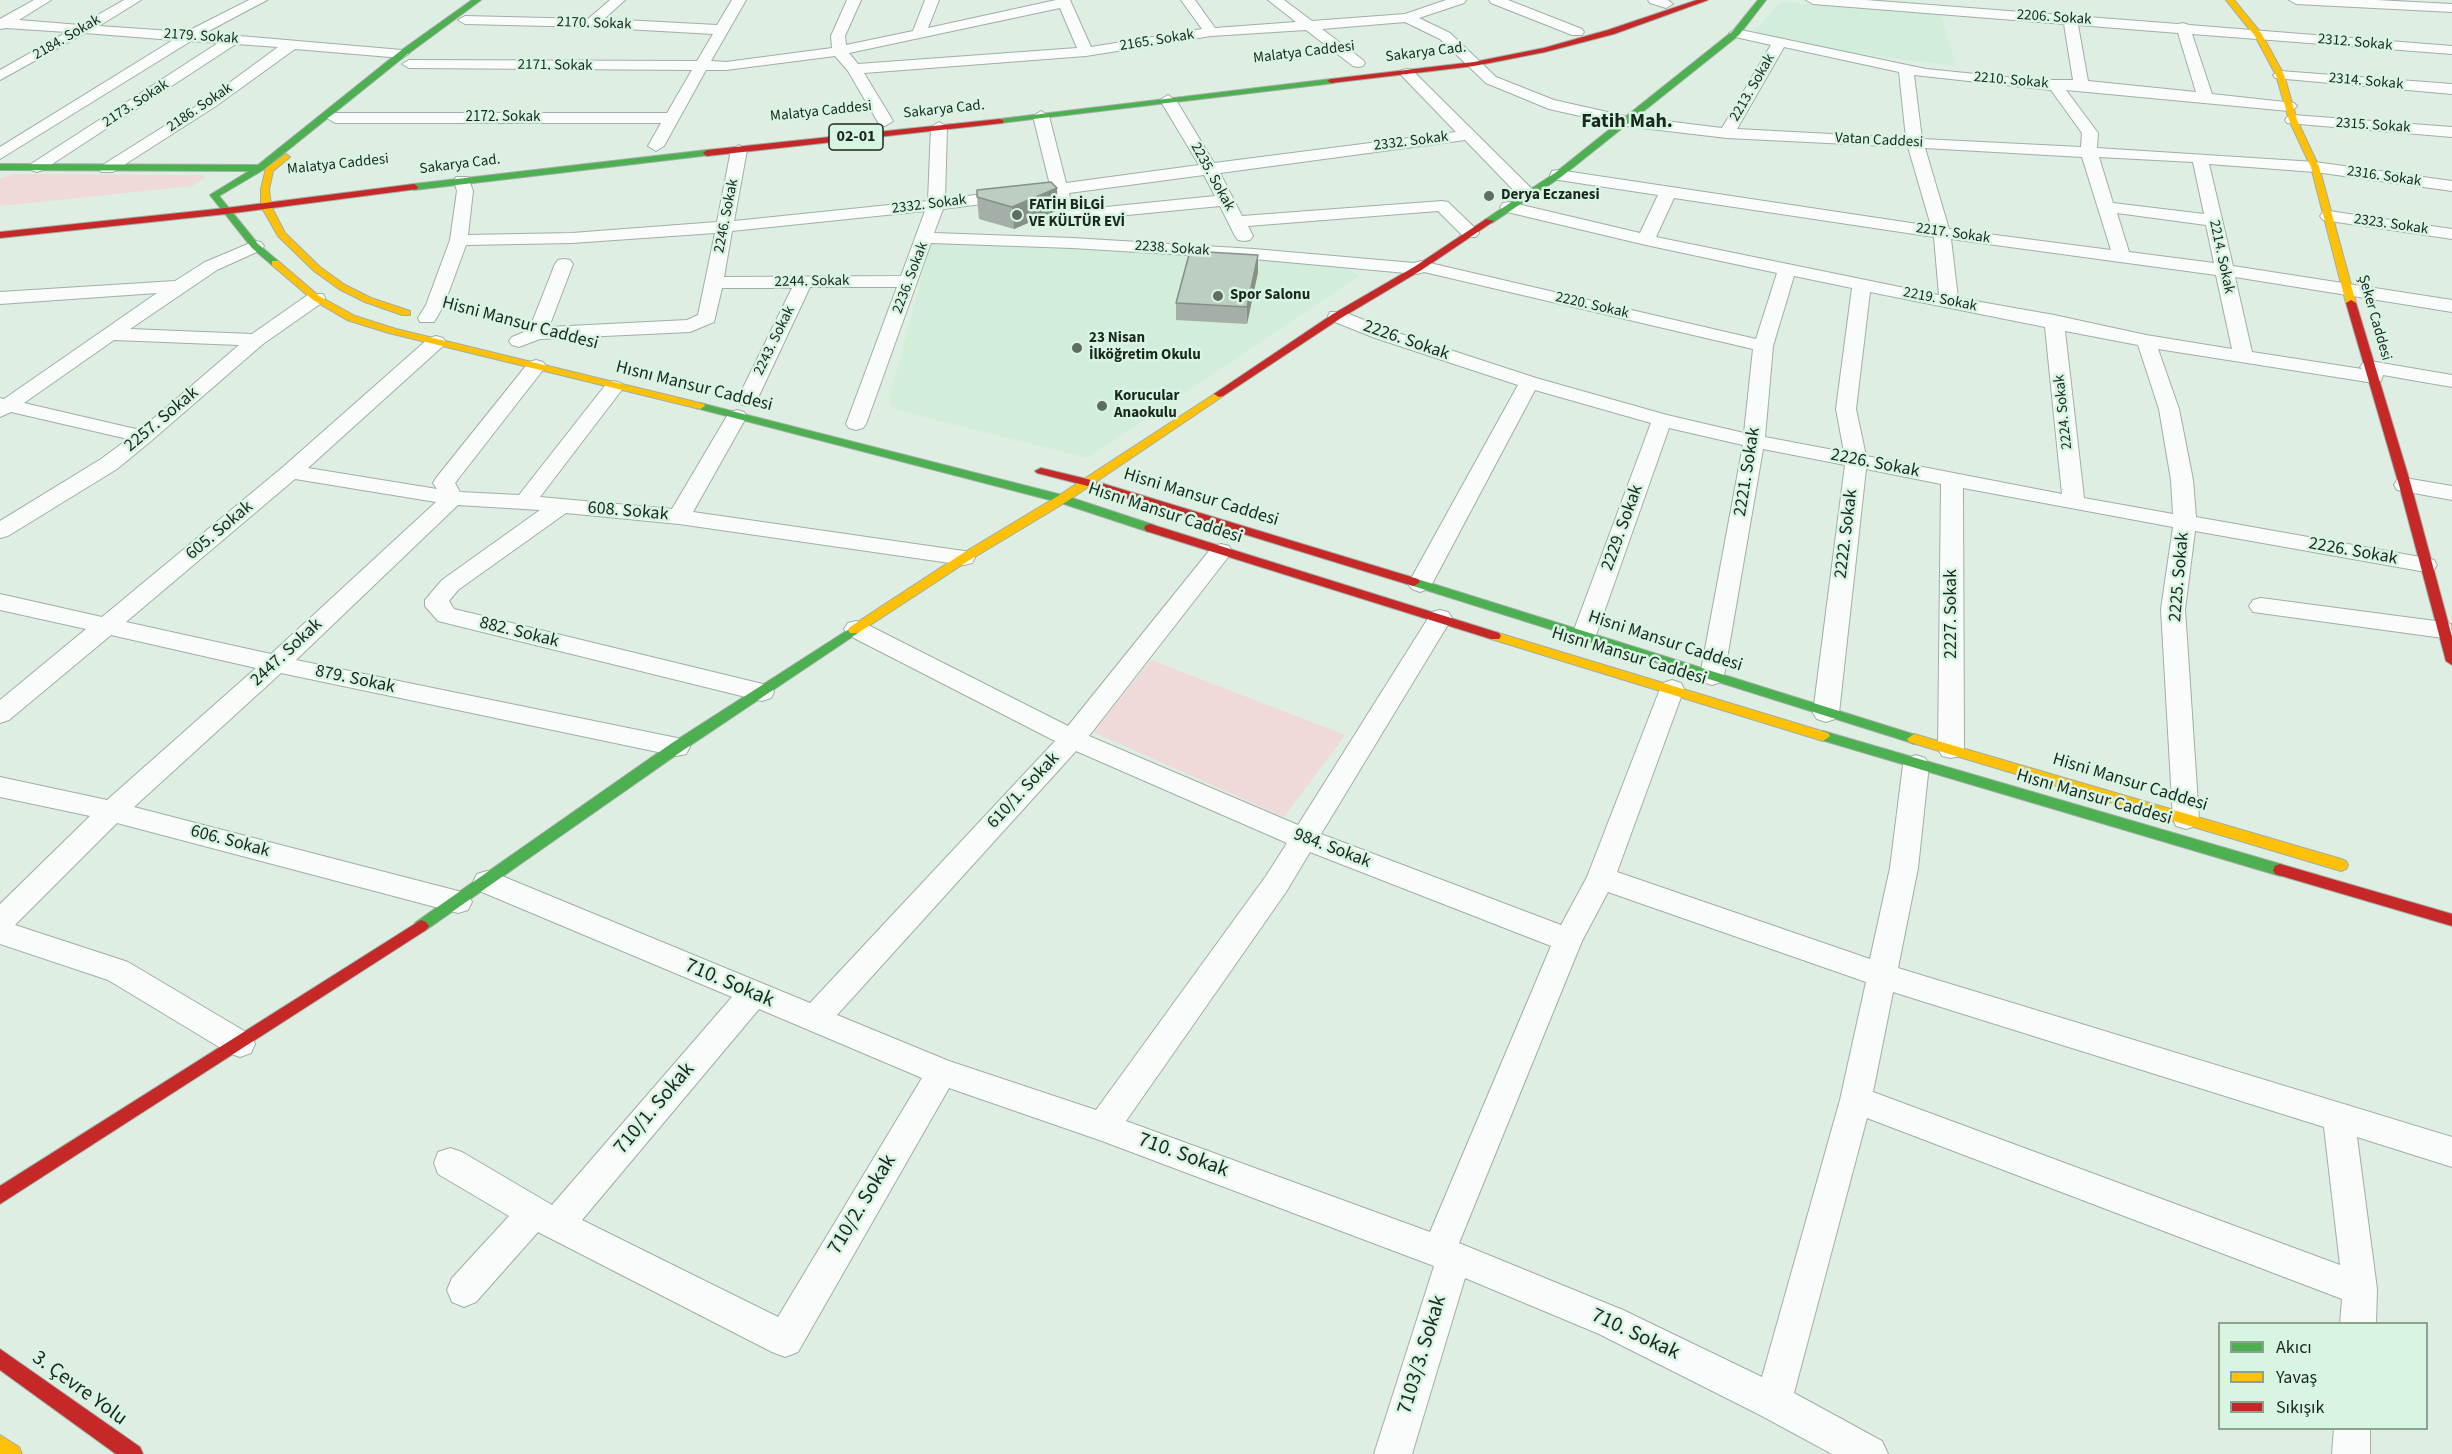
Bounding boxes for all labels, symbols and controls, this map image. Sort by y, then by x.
street label: 2206. Sokak [2016,6,2092,30]
street label: 2184. Sokak [30,11,104,65]
street label: 2170. Sokak [556,14,632,34]
street label: 2179. Sokak [163,25,239,49]
street label: 2165. Sokak [1119,26,1195,56]
street label: 2312. Sokak [2317,31,2393,55]
street label: Malatya Caddesi [1252,38,1356,68]
street label: Sakarya Cad. [1384,39,1468,67]
street label: 2213. Sokak [1726,51,1780,125]
street label: 2171. Sokak [517,56,593,76]
street label: 2210. Sokak [1973,69,2049,93]
street label: 2314. Sokak [2328,70,2404,94]
street label: 2173. Sokak [100,76,172,132]
street label: 2186. Sokak [164,80,236,136]
street label: Sakarya Cad. [903,97,985,123]
street label: Malatya Caddesi [769,98,873,126]
street label: 2172. Sokak [466,109,540,127]
district label: Fatih Mah. [1581,111,1673,135]
street label: 2315. Sokak [2335,114,2411,138]
road number: 02-01 [829,124,883,150]
street label: 2332. Sokak [1373,128,1449,156]
street label: Vatan Caddesi [1834,130,1924,152]
street label: 2235. Sokak [1186,140,1238,214]
street label: Malatya Caddesi [286,151,390,179]
street label: Sakarya Cad. [418,151,502,179]
street label: 2316. Sokak [2346,163,2422,191]
street label: 2246. Sokak [711,177,743,255]
place label: Derya Eczanesi [1501,187,1600,205]
marker: Derya Eczanesi [1482,189,1496,203]
street label: 2332. Sokak [891,191,967,219]
place label: FATİH BİLGİ VE KÜLTÜR EVİ [1029,197,1125,232]
marker: FATİH BİLGİ VE KÜLTÜR EVİ [1010,208,1024,222]
street label: 2323. Sokak [2353,211,2429,239]
street label: 2214. Sokak [2204,218,2238,296]
street label: 2217. Sokak [1915,220,1991,248]
street label: 2238. Sokak [1134,237,1210,261]
street label: 2236. Sokak [889,240,933,316]
street label: 2244. Sokak [774,272,850,292]
street label: Şeker Caddesi [2353,273,2395,363]
street label: 2219. Sokak [1901,284,1979,316]
place label: Spor Salonu [1230,287,1310,305]
marker: Spor Salonu [1211,289,1225,303]
street label: 2220. Sokak [1553,289,1631,323]
street label: Hisni Mansur Caddesi [439,293,601,355]
street label: 2243. Sokak [750,303,800,379]
street label: 2226. Sokak [1360,316,1452,366]
place label: 23 Nisan İlköğretim Okulu [1089,330,1201,365]
marker: 23 Nisan İlköğretim Okulu [1070,341,1084,355]
street label: Hısnı Mansur Caddesi [613,357,775,417]
street label: 2224. Sokak [2051,374,2077,450]
street label: 2257. Sokak [121,383,203,457]
place label: Korucular Anaokulu [1114,388,1179,423]
marker: Korucular Anaokulu [1095,399,1109,413]
street label: 2221. Sokak [1730,426,1766,518]
street label: 2226. Sokak [1829,445,1921,483]
street label: Hisni Mansur Caddesi [1121,464,1281,532]
street label: Hısnı Mansur Caddesi [1085,479,1245,549]
street label: 2229. Sokak [1597,482,1649,574]
street label: 2222. Sokak [1831,488,1863,580]
street label: 605. Sokak [182,497,258,565]
street label: 608. Sokak [587,498,669,526]
street label: 2225. Sokak [2165,531,2195,623]
street label: 2226. Sokak [2307,534,2399,570]
street label: 2227. Sokak [1941,569,1963,659]
street label: Hisni Mansur Caddesi [1585,607,1745,677]
street label: 882. Sokak [477,613,561,653]
street label: 2447. Sokak [247,614,327,692]
street label: Hısnı Mansur Caddesi [1549,623,1709,691]
street label: 879. Sokak [313,661,397,699]
street label: 610/1. Sokak [983,748,1065,834]
street label: Hisni Mansur Caddesi [2050,749,2210,817]
street label: Hısnı Mansur Caddesi [2014,765,2174,831]
street label: 606. Sokak [188,821,272,863]
street label: 984. Sokak [1290,824,1374,874]
street label: 710. Sokak [681,954,777,1014]
street label: 710/1. Sokak [609,1058,701,1160]
street label: 710. Sokak [1134,1128,1232,1184]
street label: 710/2. Sokak [823,1150,903,1260]
street label: 7103/3. Sokak [1393,1293,1453,1417]
street label: 710. Sokak [1587,1304,1683,1366]
legend [2218,1322,2428,1430]
text: Akıcı [2276,1335,2312,1360]
street label: 3. Çevre Yolu [27,1346,131,1432]
text: Yavaş [2276,1365,2317,1390]
text: Sıkışık [2276,1395,2324,1420]

